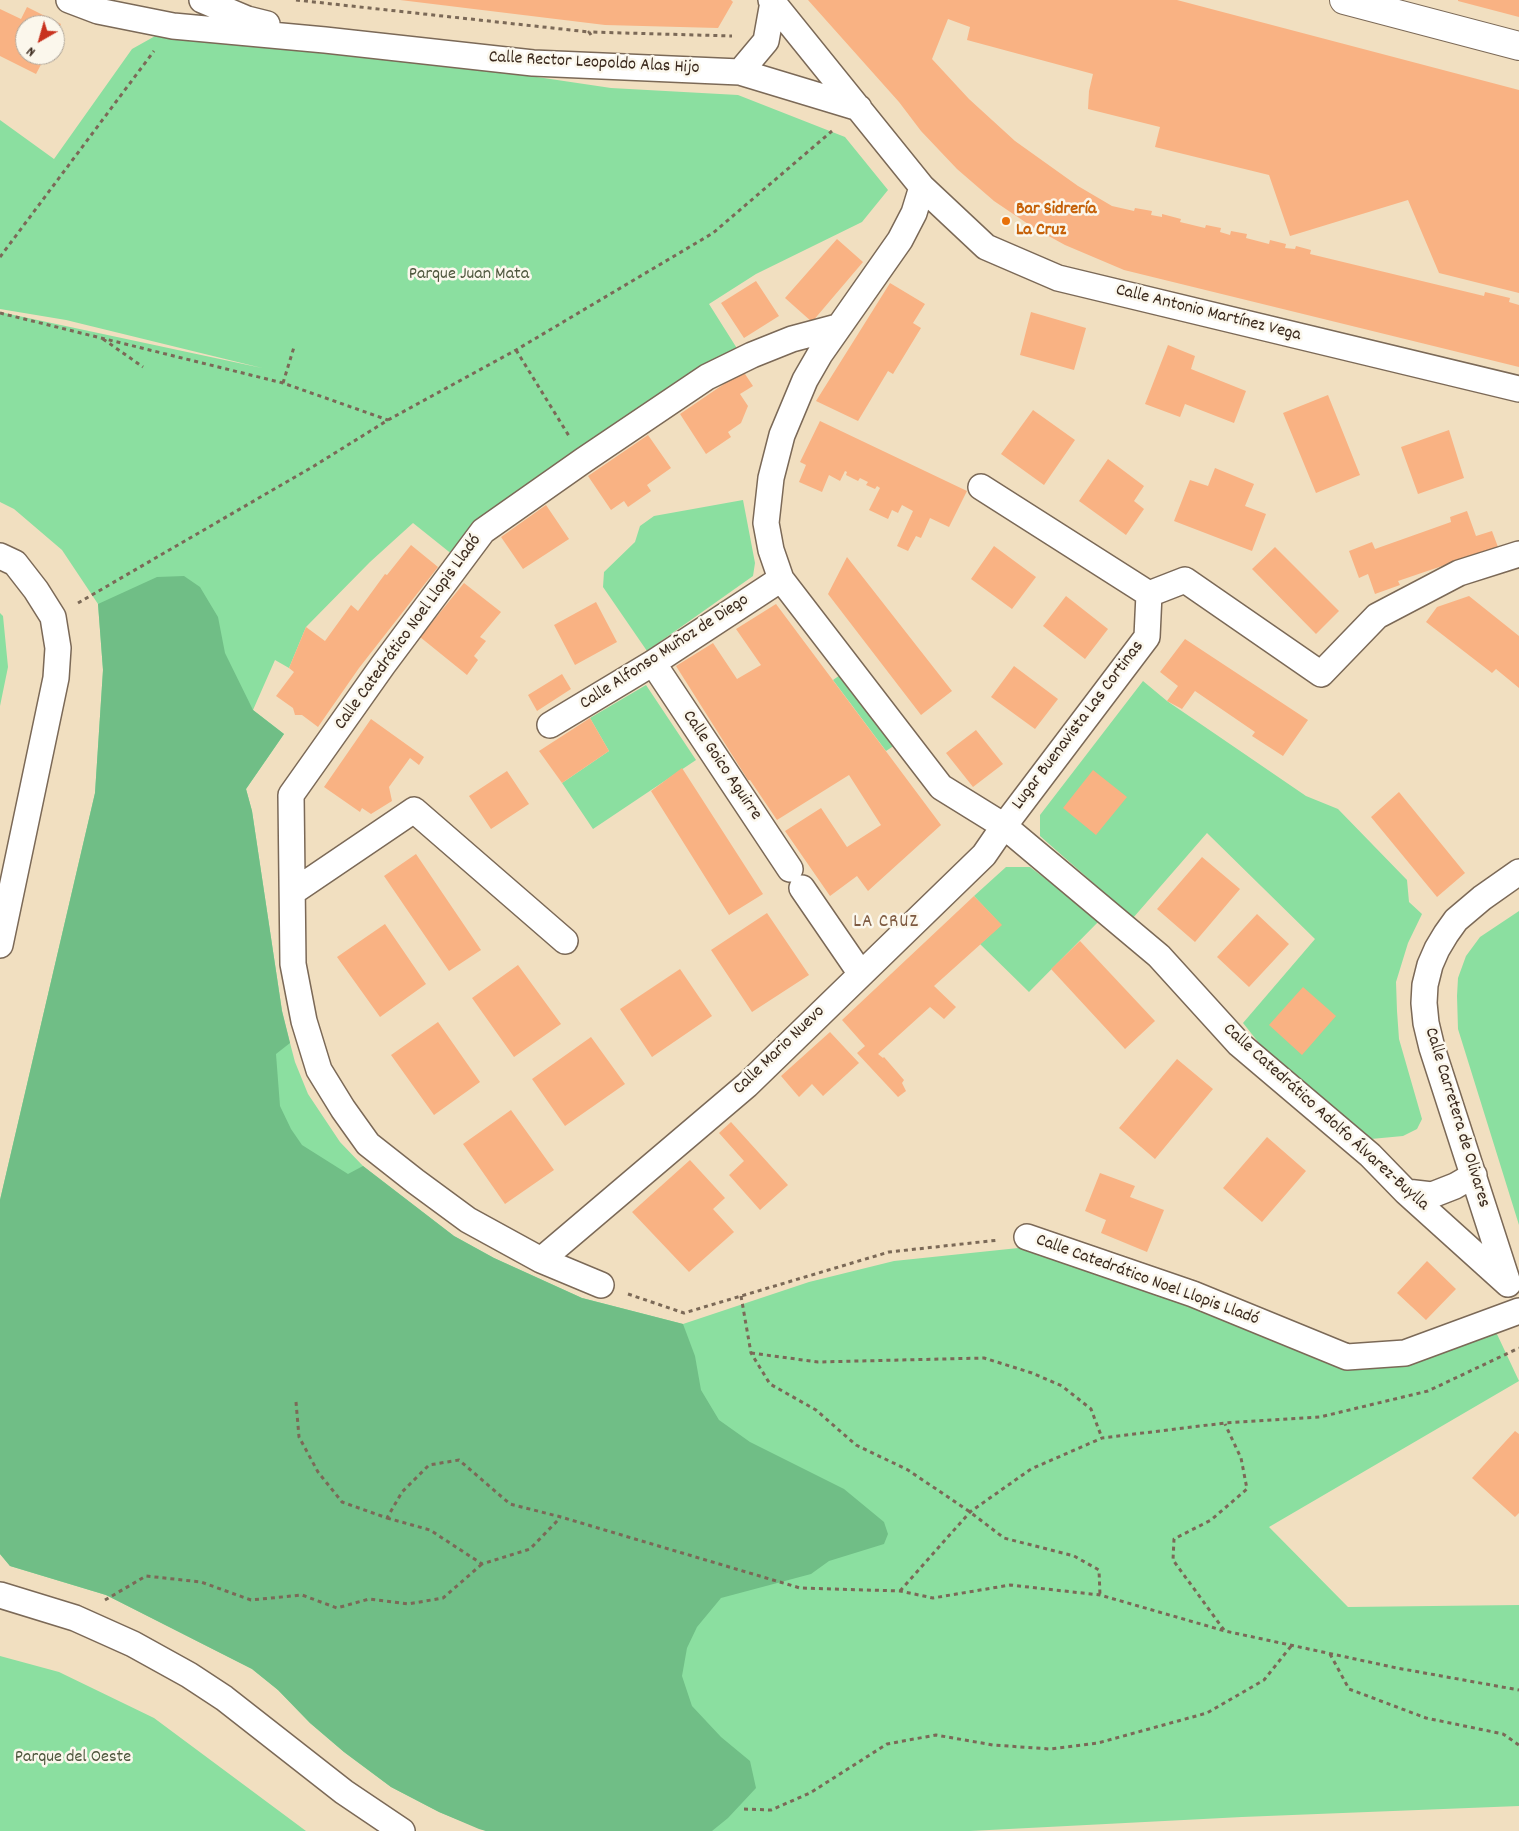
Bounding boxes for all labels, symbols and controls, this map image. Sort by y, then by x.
north arrow [15,15,65,65]
text: N [23,41,40,61]
street label: Calle Rector Leopoldo Alas Hijo [488,48,700,80]
place label: Bar Sidrería La Cruz [1016,200,1096,242]
marker: Bar Sidrería La Cruz [1000,215,1012,227]
park label: Parque Juan Mata [409,265,529,287]
street label: Calle Antonio Martínez Vega [1113,281,1303,347]
street label: Calle Catedrático Noel Llopis Lladó [331,531,487,735]
street label: Calle Alfonso Muñoz de Diego [577,590,753,716]
street label: Lugar Buenavista Las Cortinas [1008,637,1150,815]
street label: Calle Goico Aguirre [676,707,766,825]
district label: LA CRUZ [852,912,920,934]
street label: Calle Mario Nuevo [730,1002,830,1100]
street label: Calle Catedrático Adolfo Álvarez-Buylla [1217,1020,1433,1216]
street label: Calle Carretera de Olivares [1418,1025,1494,1211]
street label: Calle Catedrático Noel Llopis Lladó [1032,1230,1262,1332]
park label: Parque del Oeste [15,1748,131,1770]

